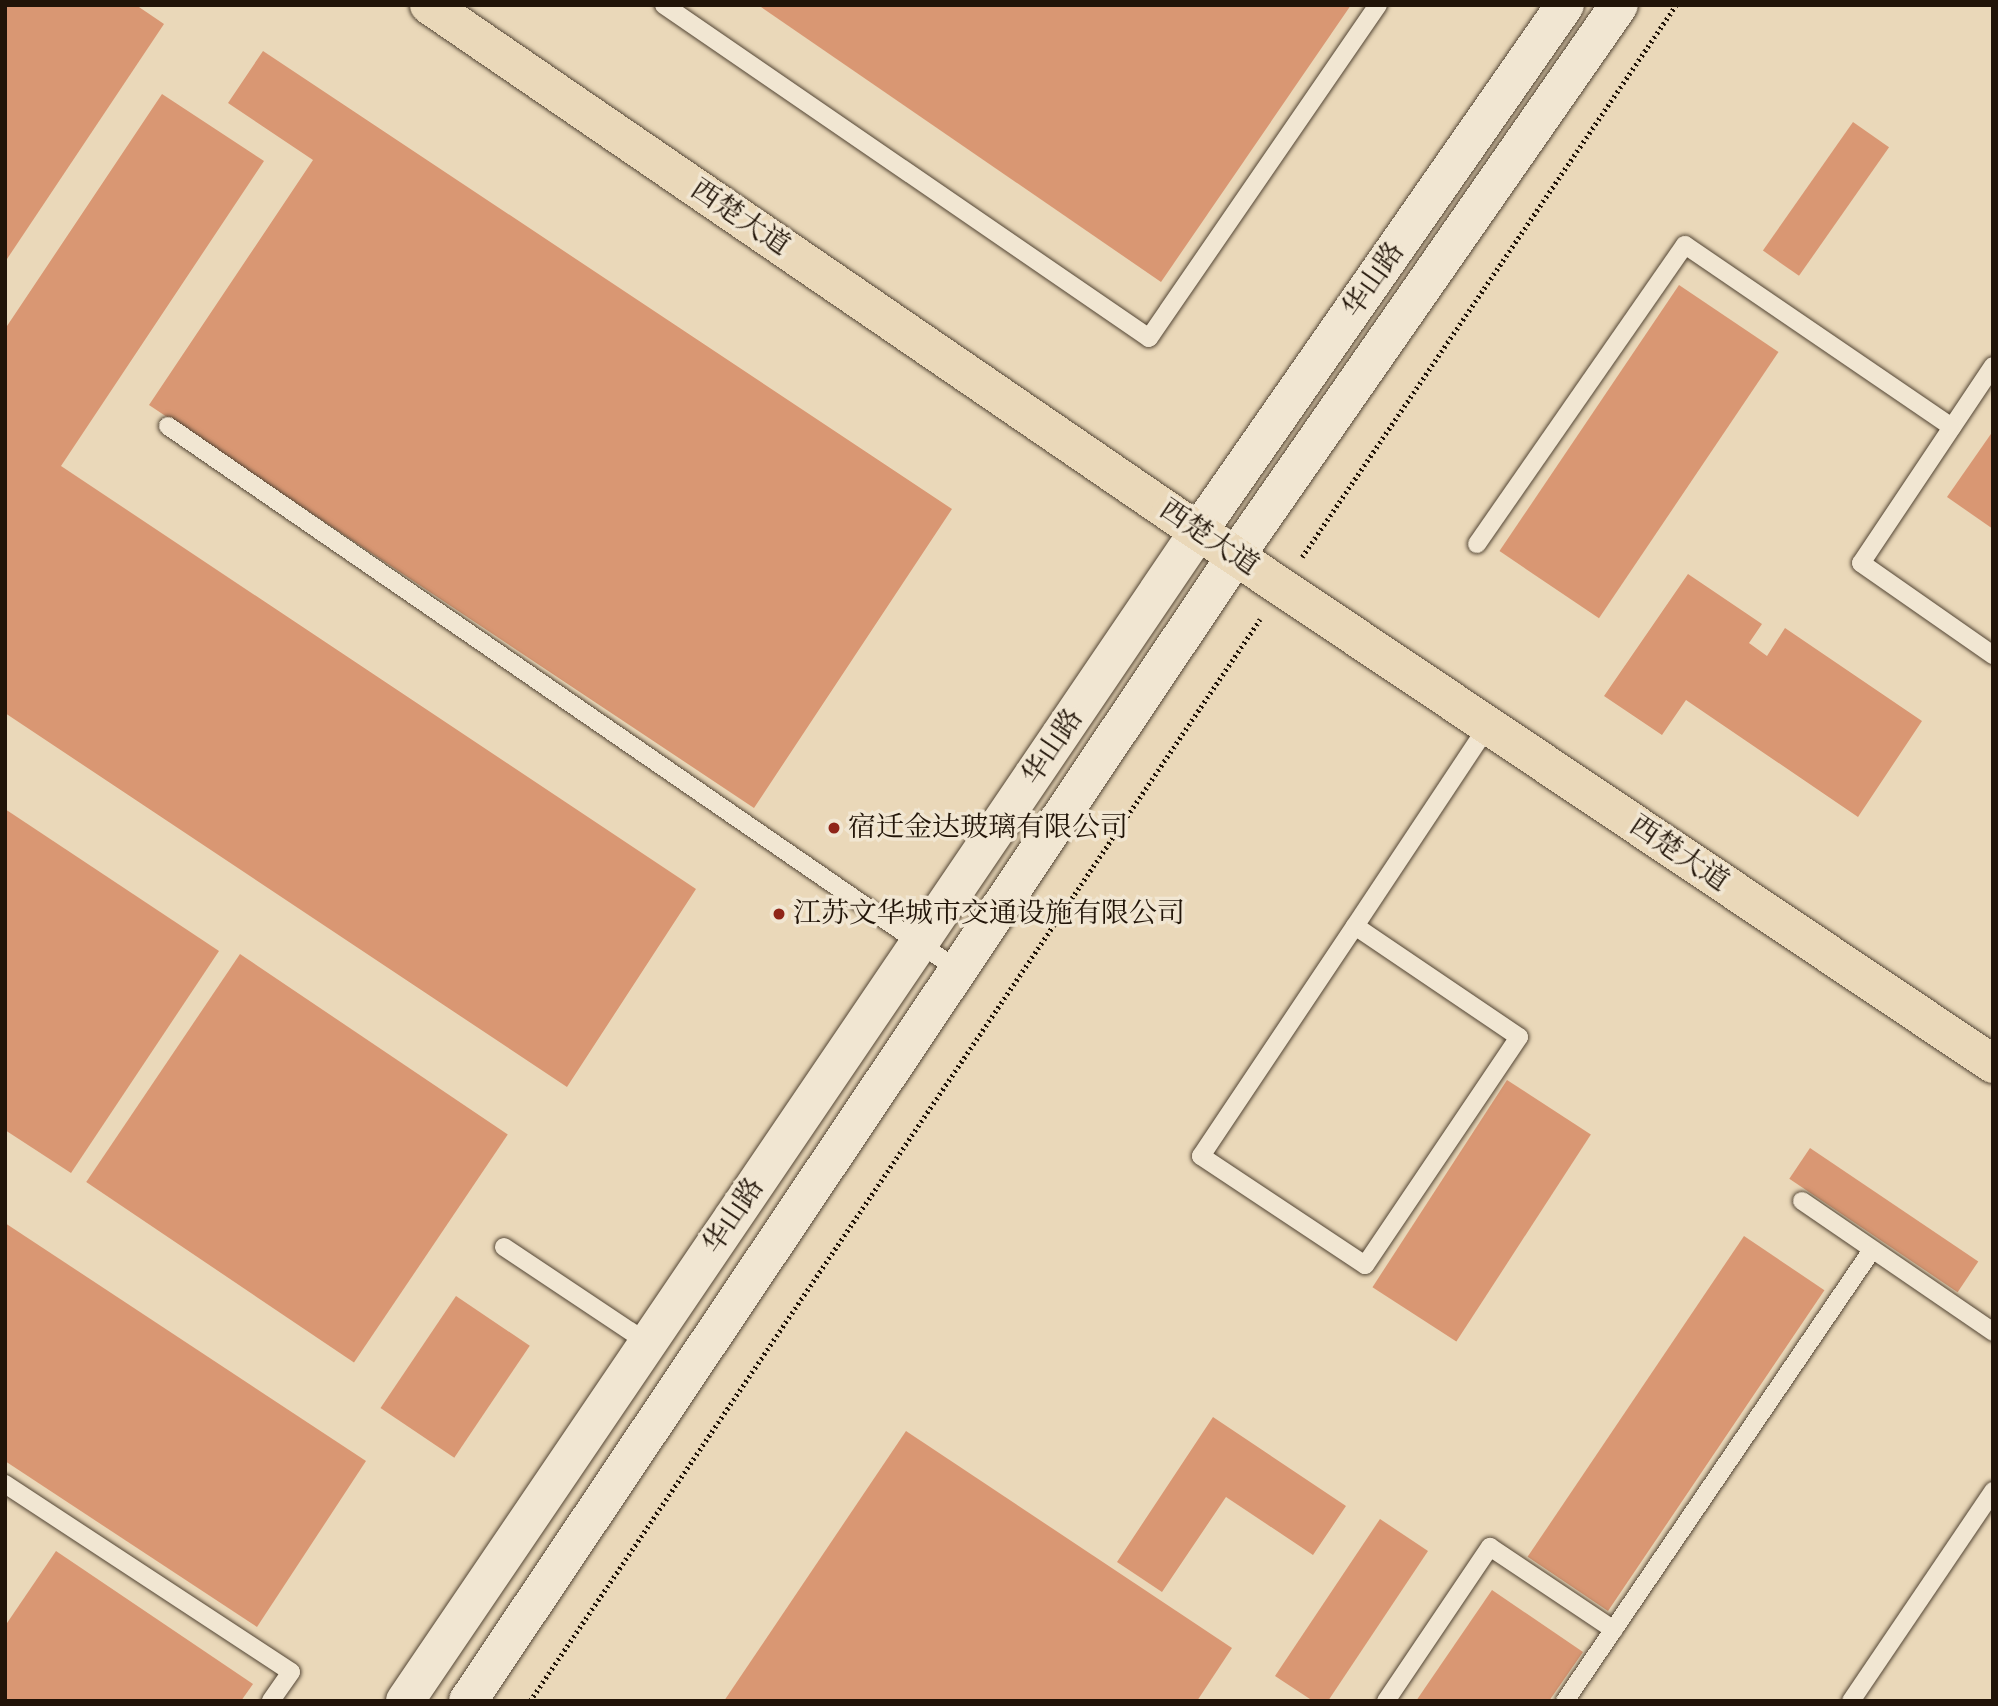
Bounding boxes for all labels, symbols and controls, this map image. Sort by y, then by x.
street label: 西楚大道 [684,173,796,263]
street label: 华山路 [1336,236,1412,324]
street label: 西楚大道 [1153,493,1265,583]
street label: 华山路 [1016,703,1090,791]
street label: 西楚大道 [1623,809,1735,899]
place label: 宿迁金达玻璃有限公司 [848,811,1128,845]
marker: 宿迁金达玻璃有限公司 [826,820,842,836]
place label: 江苏文华城市交通设施有限公司 [793,897,1185,931]
marker: 江苏文华城市交通设施有限公司 [771,906,787,922]
street label: 华山路 [697,1172,771,1260]

